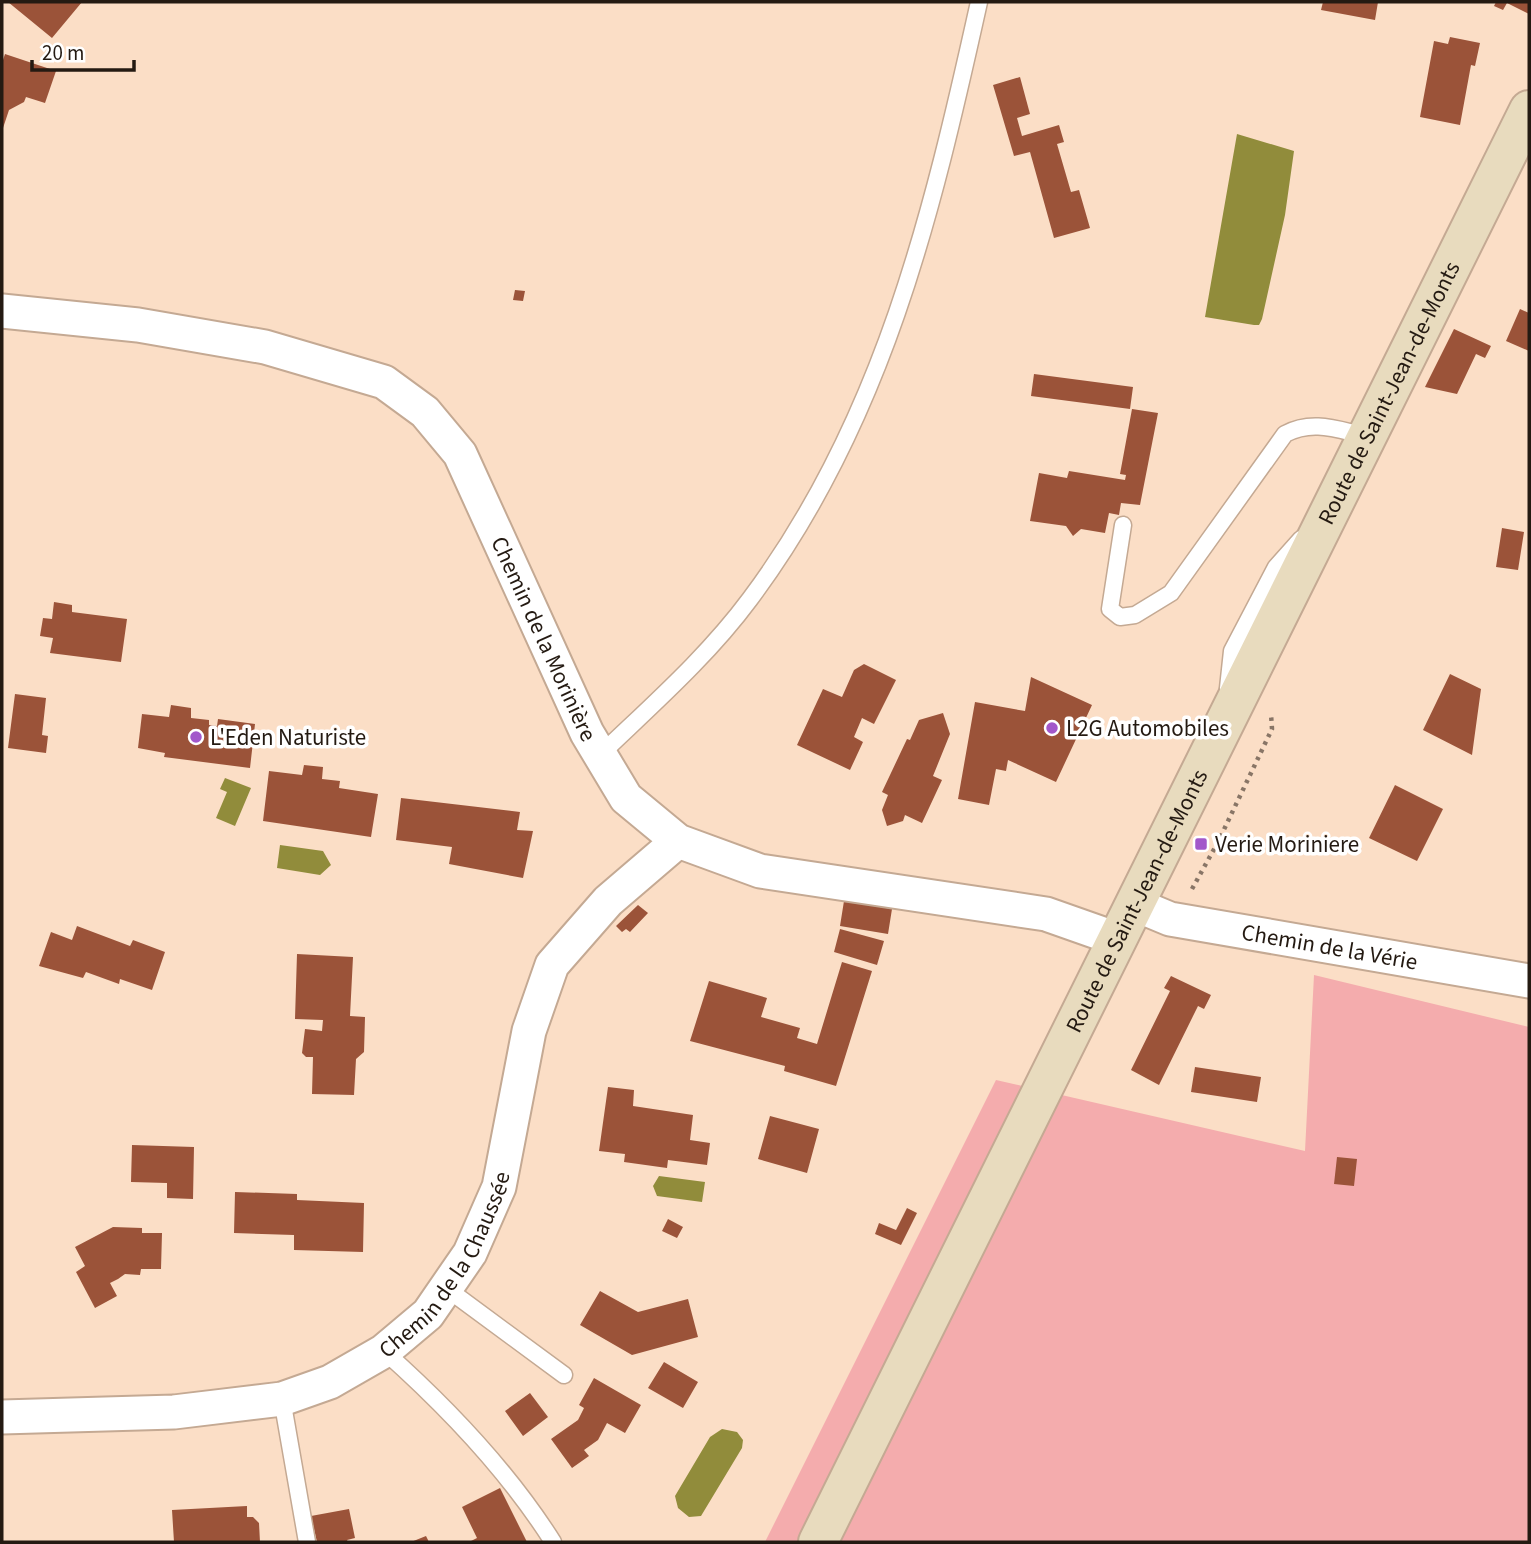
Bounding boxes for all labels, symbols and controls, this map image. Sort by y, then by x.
scale bar [32,28,133,72]
text: 20 m [42,38,84,68]
street label: Route de Saint-Jean-de-Monts [1310,256,1468,530]
street label: Chemin de la Morinière [483,531,604,748]
place label: L2G Automobiles [1066,712,1229,745]
marker: L2G Automobiles [1044,720,1060,736]
place label: L'Eden Naturiste [210,721,366,754]
marker: L'Eden Naturiste [188,729,204,745]
street label: Route de Saint-Jean-de-Monts [1058,764,1216,1038]
place label: Verie Moriniere [1215,828,1359,861]
marker: Verie Moriniere [1193,836,1209,852]
street label: Chemin de la Vérie [1239,916,1420,978]
street label: Chemin de la Chaussée [371,1169,519,1366]

